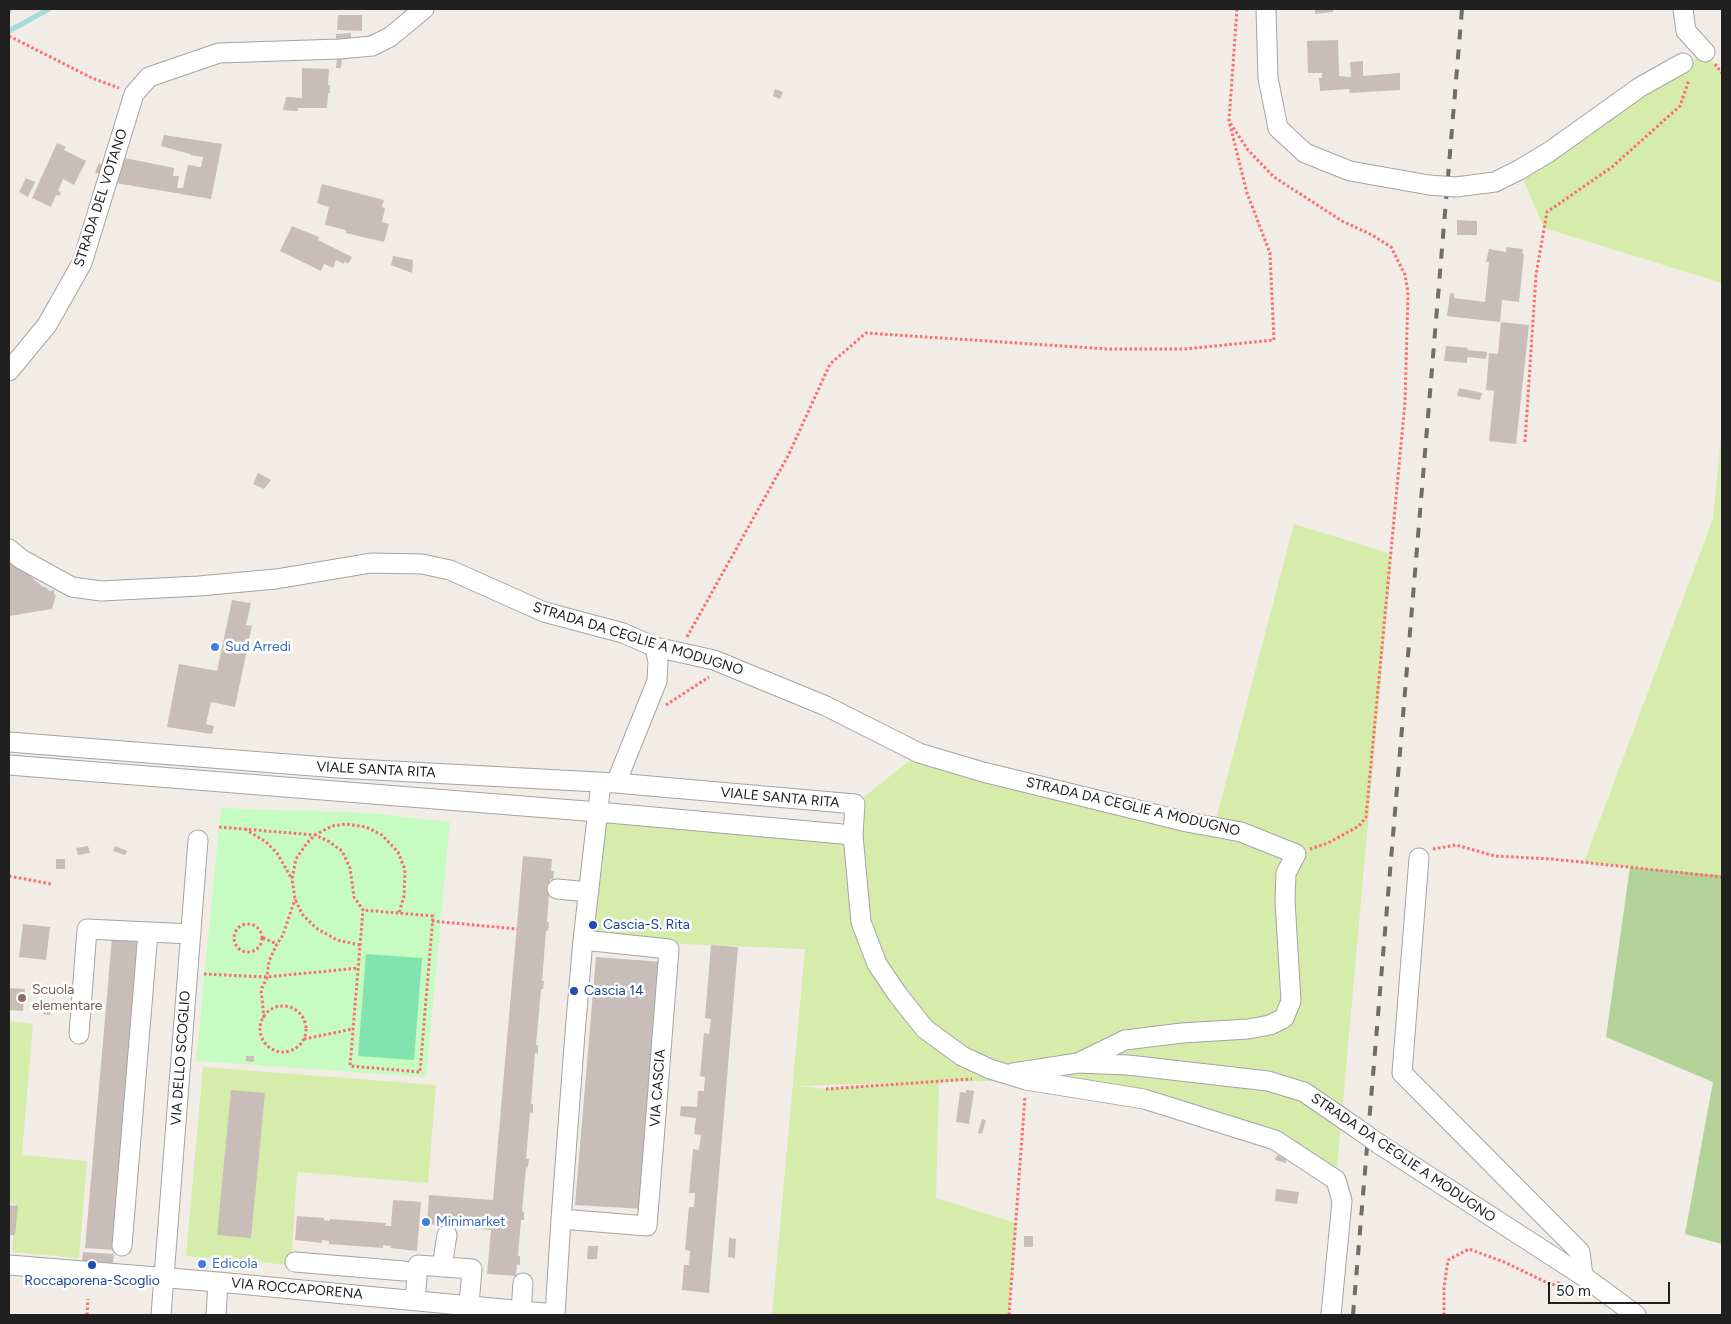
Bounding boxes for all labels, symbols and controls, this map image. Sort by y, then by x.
street label: STRADA DEL VOTANO [71,127,131,269]
street label: STRADA DA CEGLIE A MODUGNO [531,599,745,679]
place label: Sud Arredi [225,639,291,655]
marker: Sud Arredi [209,641,221,653]
street label: VIALE SANTA RITA [316,758,436,782]
street label: STRADA DA CEGLIE A MODUGNO [1024,774,1242,840]
street label: VIALE SANTA RITA [720,784,840,812]
place label: Cascia-S. Rita [603,917,690,933]
marker: Cascia-S. Rita [587,919,599,931]
place label: Scuola elementare [32,982,103,1014]
place label: Cascia 14 [584,983,644,999]
marker: Cascia 14 [568,985,580,997]
street label: VIA DELLO SCOGLIO [168,990,194,1126]
marker: Scuola elementare [16,992,28,1004]
street label: VIA CASCIA [647,1049,669,1127]
street label: STRADA DA CEGLIE A MODUGNO [1307,1090,1499,1226]
place label: Minimarket [436,1214,506,1230]
marker: Minimarket [420,1216,432,1228]
place label: Edicola [212,1256,258,1272]
marker: Edicola [196,1258,208,1270]
marker: Roccaporena-Scoglio [86,1259,98,1271]
scale bar [1551,1272,1674,1304]
place label: Roccaporena-Scoglio [24,1273,160,1289]
street label: VIA ROCCAPORENA [230,1275,364,1303]
text: 50 m [1556,1282,1591,1300]

